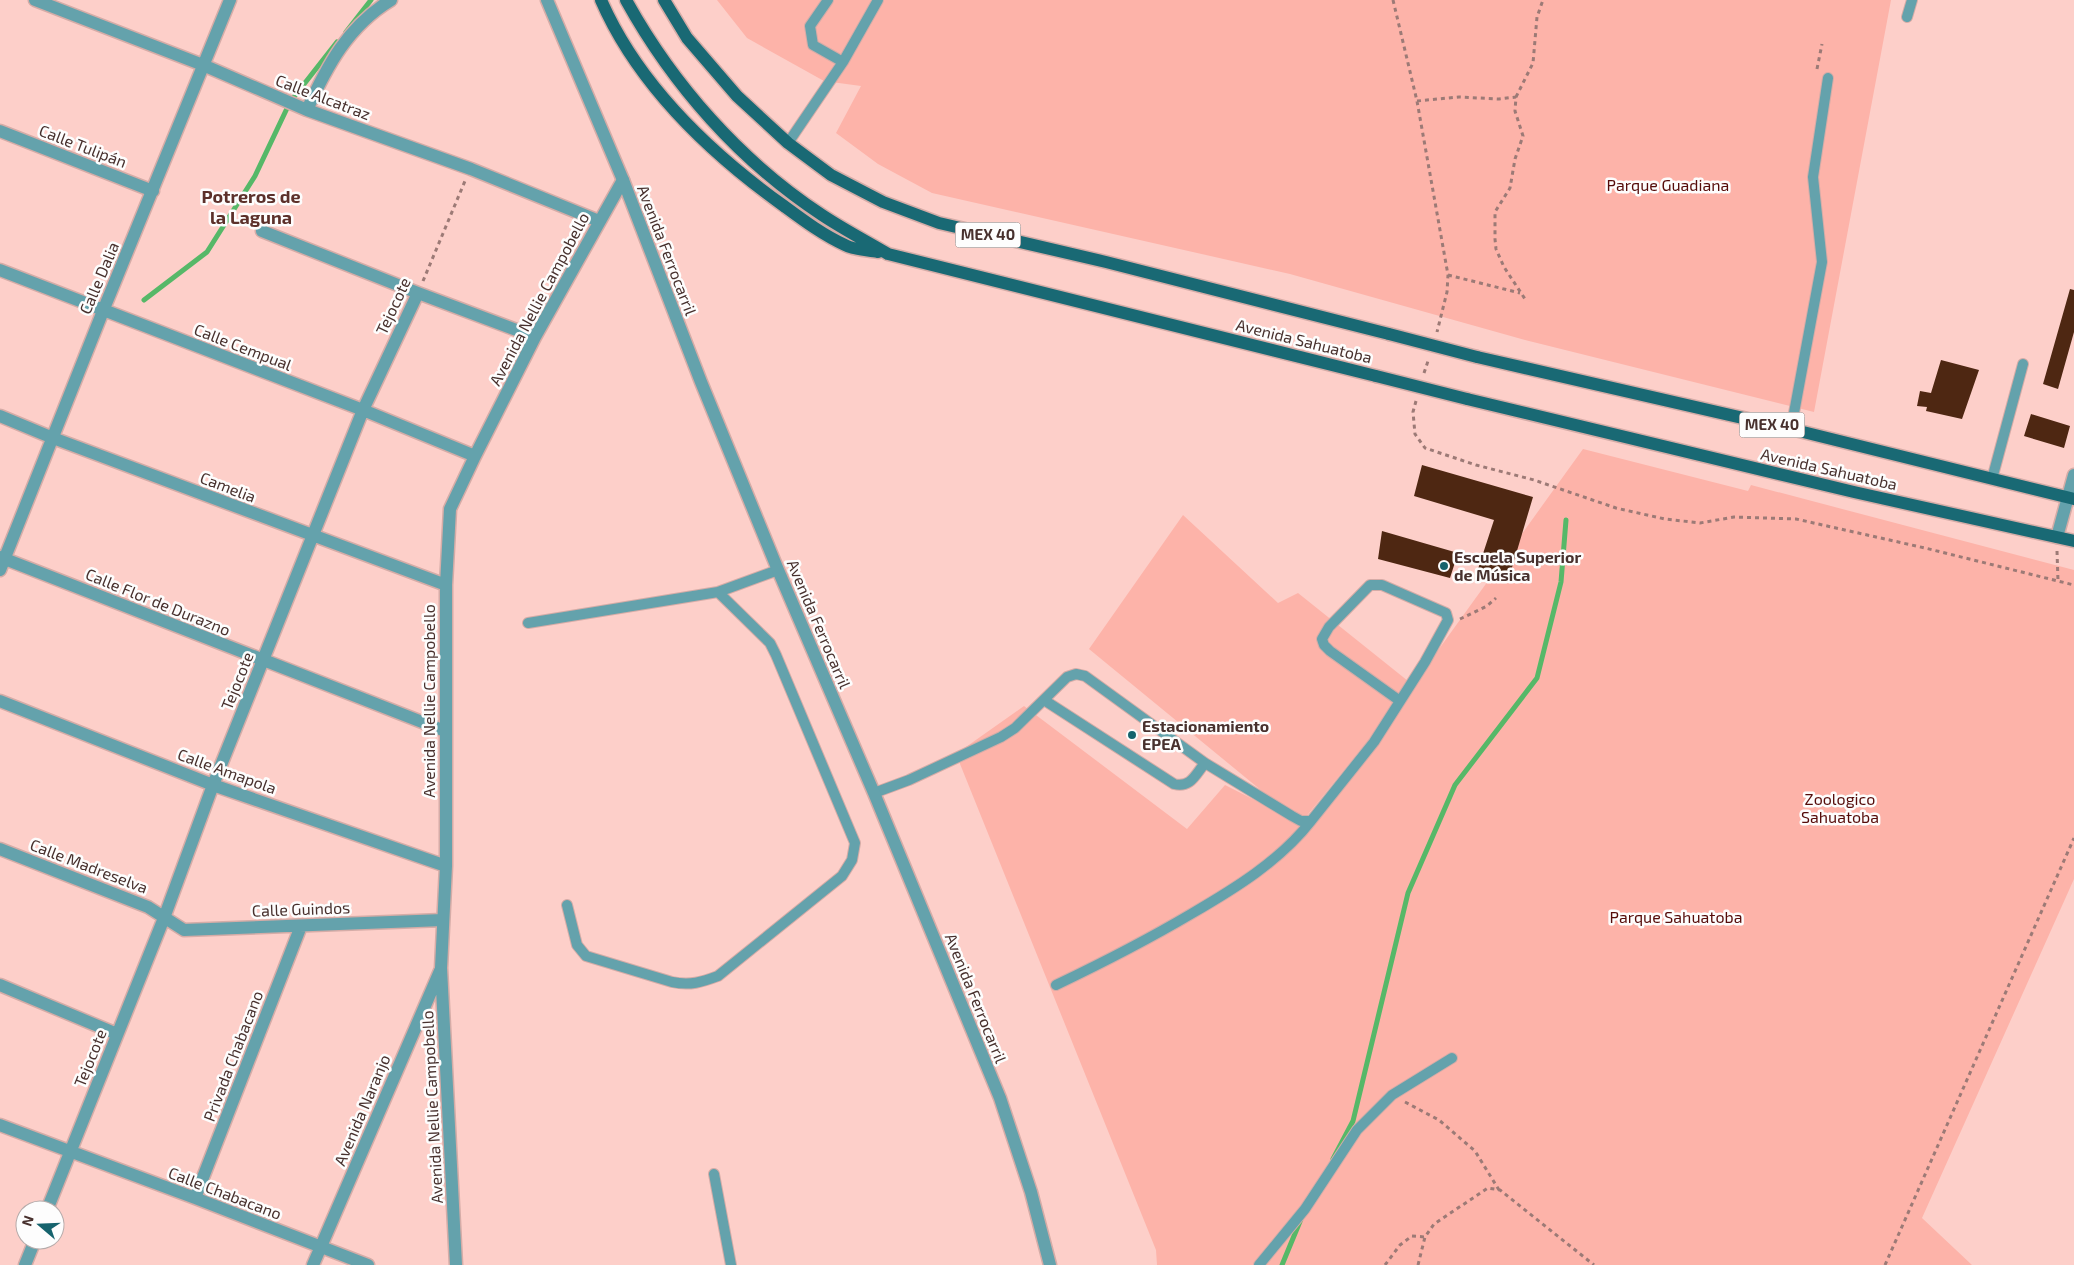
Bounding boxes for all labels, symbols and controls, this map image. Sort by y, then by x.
street label: Calle Alcatraz [273,70,373,123]
street label: Calle Tulipán [37,120,130,171]
park label: Parque Guadiana [1607,175,1729,194]
street label: Avenida Ferrocarril [634,182,701,318]
district label: Potreros de la Laguna [201,185,301,228]
street label: Avenida Nellie Campobello [485,209,592,389]
road number: MEX 40 [956,222,1020,248]
street label: Calle Dalia [75,239,122,317]
street label: Tejocote [371,274,415,338]
street label: Avenida Sahuatoba [1234,314,1374,367]
street label: Calle Cempual [192,319,295,374]
road number: MEX 40 [1740,412,1804,438]
street label: Avenida Sahuatoba [1759,444,1899,493]
street label: Camelia [198,467,259,506]
place label: Escuela Superior de Música [1454,547,1581,584]
street label: Avenida Ferrocarril [784,556,855,691]
marker: Escuela Superior de Música [1438,560,1450,572]
street label: Calle Flor de Durazno [83,564,233,639]
street label: Avenida Nellie Campobello [419,604,438,798]
street label: Tejocote [216,649,258,713]
place label: Estacionamiento EPEA [1142,716,1269,753]
marker: Estacionamiento EPEA [1126,729,1138,741]
street label: Calle Amapola [175,744,279,797]
park label: Zoologico Sahuatoba [1801,789,1879,826]
street label: Calle Madreselva [28,834,151,897]
street label: Calle Guindos [251,897,350,920]
park label: Parque Sahuatoba [1610,907,1742,926]
street label: Avenida Ferrocarril [942,930,1011,1066]
street label: Privada Chabacano [199,988,266,1124]
street label: Avenida Nellie Campobello [417,1010,446,1204]
street label: Tejocote [69,1026,111,1090]
street label: Avenida Naranjo [330,1051,394,1169]
street label: Calle Chabacano [166,1162,284,1223]
north arrow [15,1200,65,1250]
text: N [18,1213,37,1228]

